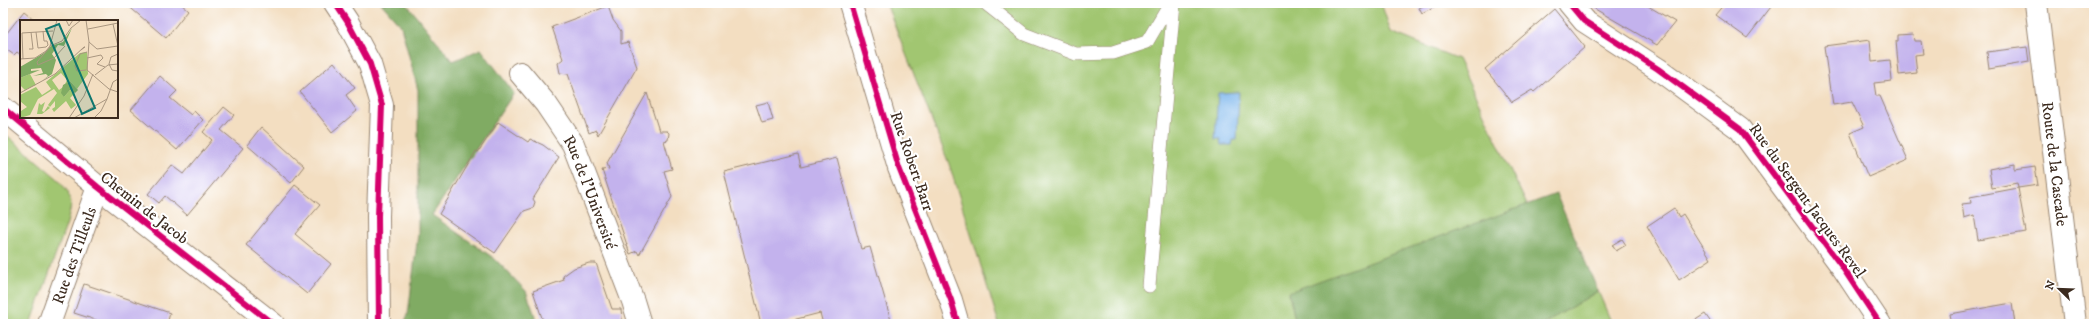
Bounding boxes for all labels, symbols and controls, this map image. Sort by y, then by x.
inset map [20,20,118,118]
street label: Route de la Cascade [2037,100,2072,228]
street label: Rue Robert Barr [886,109,938,214]
street label: Rue du Sergent Jacques Revel [1744,119,1870,282]
street label: Rue de l'Université [559,131,621,253]
street label: Chemin de Jacob [96,167,193,248]
street label: Rue des Tilleuls [48,204,101,307]
north arrow [2039,269,2079,309]
text: N [2043,279,2059,292]

